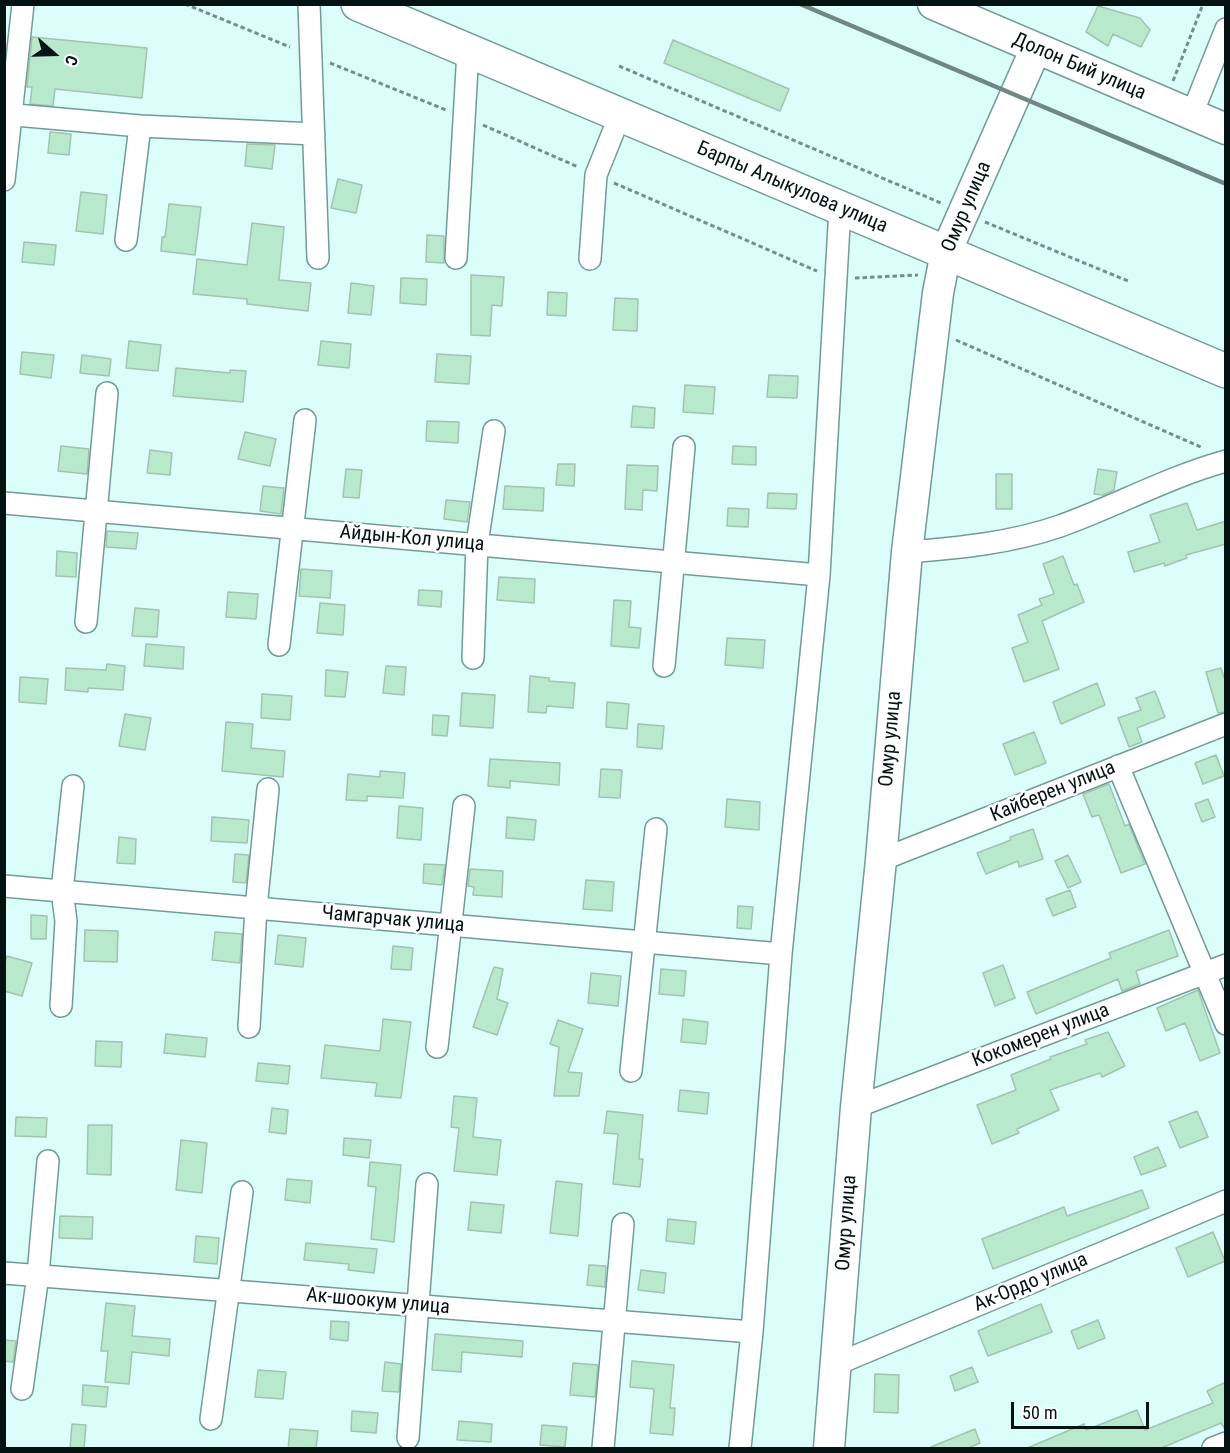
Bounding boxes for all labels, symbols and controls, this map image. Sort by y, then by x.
north arrow [24,24,84,84]
street label: Долон Бий улица [1009,28,1149,106]
text: С [61,53,82,68]
street label: Барпы Алыкулова улица [693,137,891,239]
street label: Омур улица [937,158,997,256]
street label: Айдын-Кол улица [339,521,485,557]
street label: Омур улица [875,690,907,788]
street label: Кайберен улица [987,756,1119,828]
street label: Чамгарчак улица [321,902,465,938]
street label: Кокомерен улица [969,999,1113,1073]
street label: Омур улица [832,1174,862,1272]
street label: Ак-Ордо улица [970,1248,1092,1318]
street label: Ак-шоокум улица [305,1284,451,1320]
scale bar [1014,1390,1152,1428]
text: 50 m [1022,1402,1057,1423]

